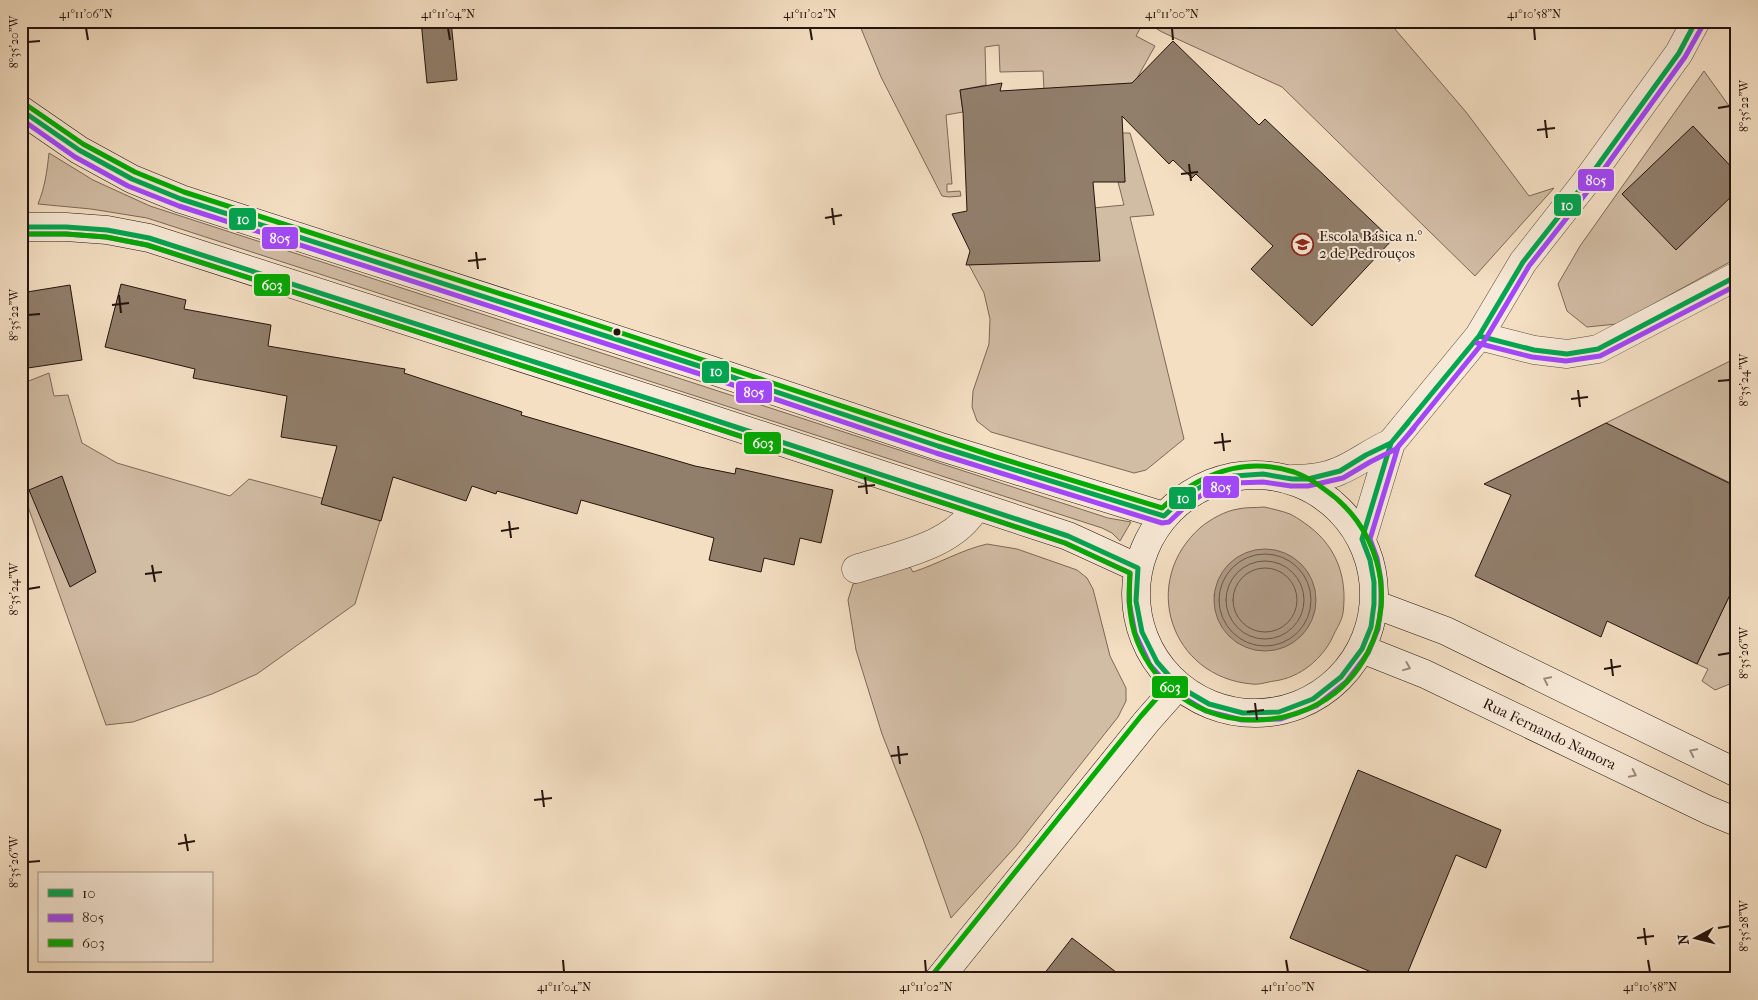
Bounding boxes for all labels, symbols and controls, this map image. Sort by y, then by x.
text: 41°11'06"N [59,7,113,21]
text: 41°11'04"N [421,7,475,21]
text: 41°11'02"N [783,7,837,21]
text: 41°11'00"N [1145,7,1199,21]
text: 41°10'58"N [1507,7,1561,21]
text: 8°35'20"W [7,15,21,68]
text: 8°35'22"W [1737,79,1751,132]
line badge: 805 [1577,168,1615,192]
text: 805 [1586,172,1606,189]
line badge: 10 [1553,193,1582,217]
text: 10 [1561,197,1574,214]
line badge: 10 [228,207,257,231]
text: 10 [237,211,250,228]
line badge: 805 [261,226,299,250]
place label: Escola Básica n.º 2 de Pedrouços [1319,227,1423,262]
text: 805 [270,230,290,247]
school or university icon: Escola Básica n.º 2 de Pedrouços [1291,233,1315,257]
line badge: 603 [253,273,291,297]
text: 603 [261,277,283,294]
text: 8°35'22"W [7,288,21,341]
unlabelled marker [612,327,622,337]
text: 8°35'24"W [1737,352,1751,406]
line badge: 10 [701,360,730,384]
text: 10 [710,363,723,380]
line badge: 805 [735,380,773,404]
text: 805 [744,384,764,401]
line badge: 603 [743,431,782,455]
text: 603 [752,435,774,452]
line badge: 805 [1202,475,1240,499]
text: 805 [1211,479,1231,496]
line badge: 10 [1168,486,1197,510]
text: 10 [1177,490,1190,507]
text: 8°35'24"W [7,561,21,615]
text: 8°35'26"W [1737,626,1751,679]
one-way arrow [1402,661,1411,671]
line badge: 603 [1151,675,1189,699]
one-way arrow [1543,676,1552,687]
text: 603 [1159,679,1181,696]
street label: Rua Fernando Namora [1480,694,1620,774]
one-way arrow [1689,748,1698,758]
one-way arrow [1628,768,1637,778]
text: 8°35'26"W [7,835,21,888]
legend [38,872,212,962]
text: 10 [82,884,96,902]
text: 8°35'28"W [1737,899,1751,952]
text: 805 [82,908,104,926]
north arrow [1670,912,1720,962]
text: N [1674,933,1693,946]
text: 603 [82,934,105,952]
text: 41°11'04"N [537,980,591,994]
text: 41°11'02"N [899,980,953,994]
text: 41°11'00"N [1261,980,1315,994]
text: 41°10'58"N [1623,980,1677,994]

